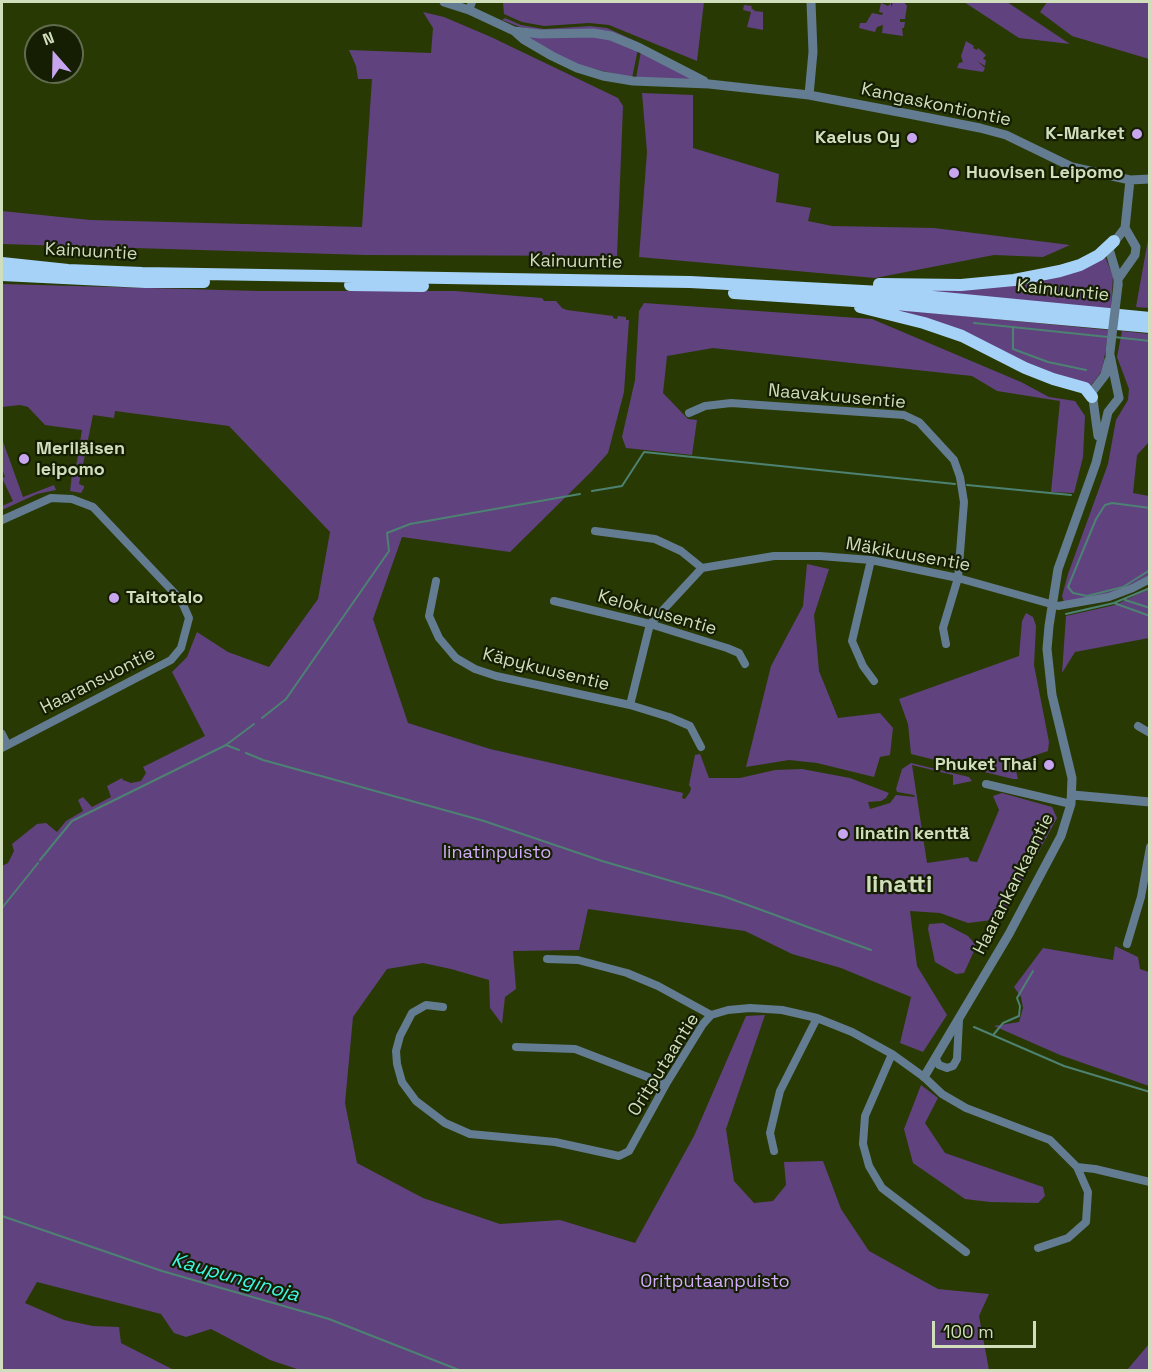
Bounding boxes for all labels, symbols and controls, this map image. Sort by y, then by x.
north arrow [24,24,84,84]
text: N [40,27,57,50]
street label: Kangaskontiontie [859,79,1013,131]
place label: K-Market [1045,123,1125,145]
place label: Kaelus Oy [815,127,900,149]
marker: K-Market [1130,127,1144,141]
marker: Kaelus Oy [905,131,919,145]
place label: Huovisen Leipomo [966,162,1124,184]
marker: Huovisen Leipomo [947,166,961,180]
street label: Kainuuntie [44,239,138,265]
street label: Kainuuntie [529,250,623,274]
street label: Kainuuntie [1016,275,1110,307]
street label: Naavakuusentie [767,380,907,414]
place label: Meriläisen leipomo [36,438,125,480]
marker: Meriläisen leipomo [17,452,31,466]
street label: Mäkikuusentie [844,533,972,577]
street label: Kelokuusentie [595,586,719,640]
place label: Taitotalo [126,587,203,609]
marker: Taitotalo [107,591,121,605]
street label: Haaransuontie [37,643,159,719]
street label: Käpykuusentie [480,644,612,696]
place label: Phuket Thai [935,754,1037,776]
marker: Phuket Thai [1042,758,1056,772]
street label: Haarankankaantie [969,810,1059,958]
place label: Iinatin kenttä [855,823,970,845]
marker: Iinatin kenttä [836,827,850,841]
park label: Iinatinpuisto [443,842,551,864]
district label: Iinatti [866,871,932,899]
street label: Oritputaantie [624,1010,704,1120]
water label: Kaupunginoja [168,1248,302,1308]
park label: Oritputaanpuisto [640,1271,790,1293]
scale bar [935,1309,1038,1347]
text: 100 m [943,1320,994,1343]

